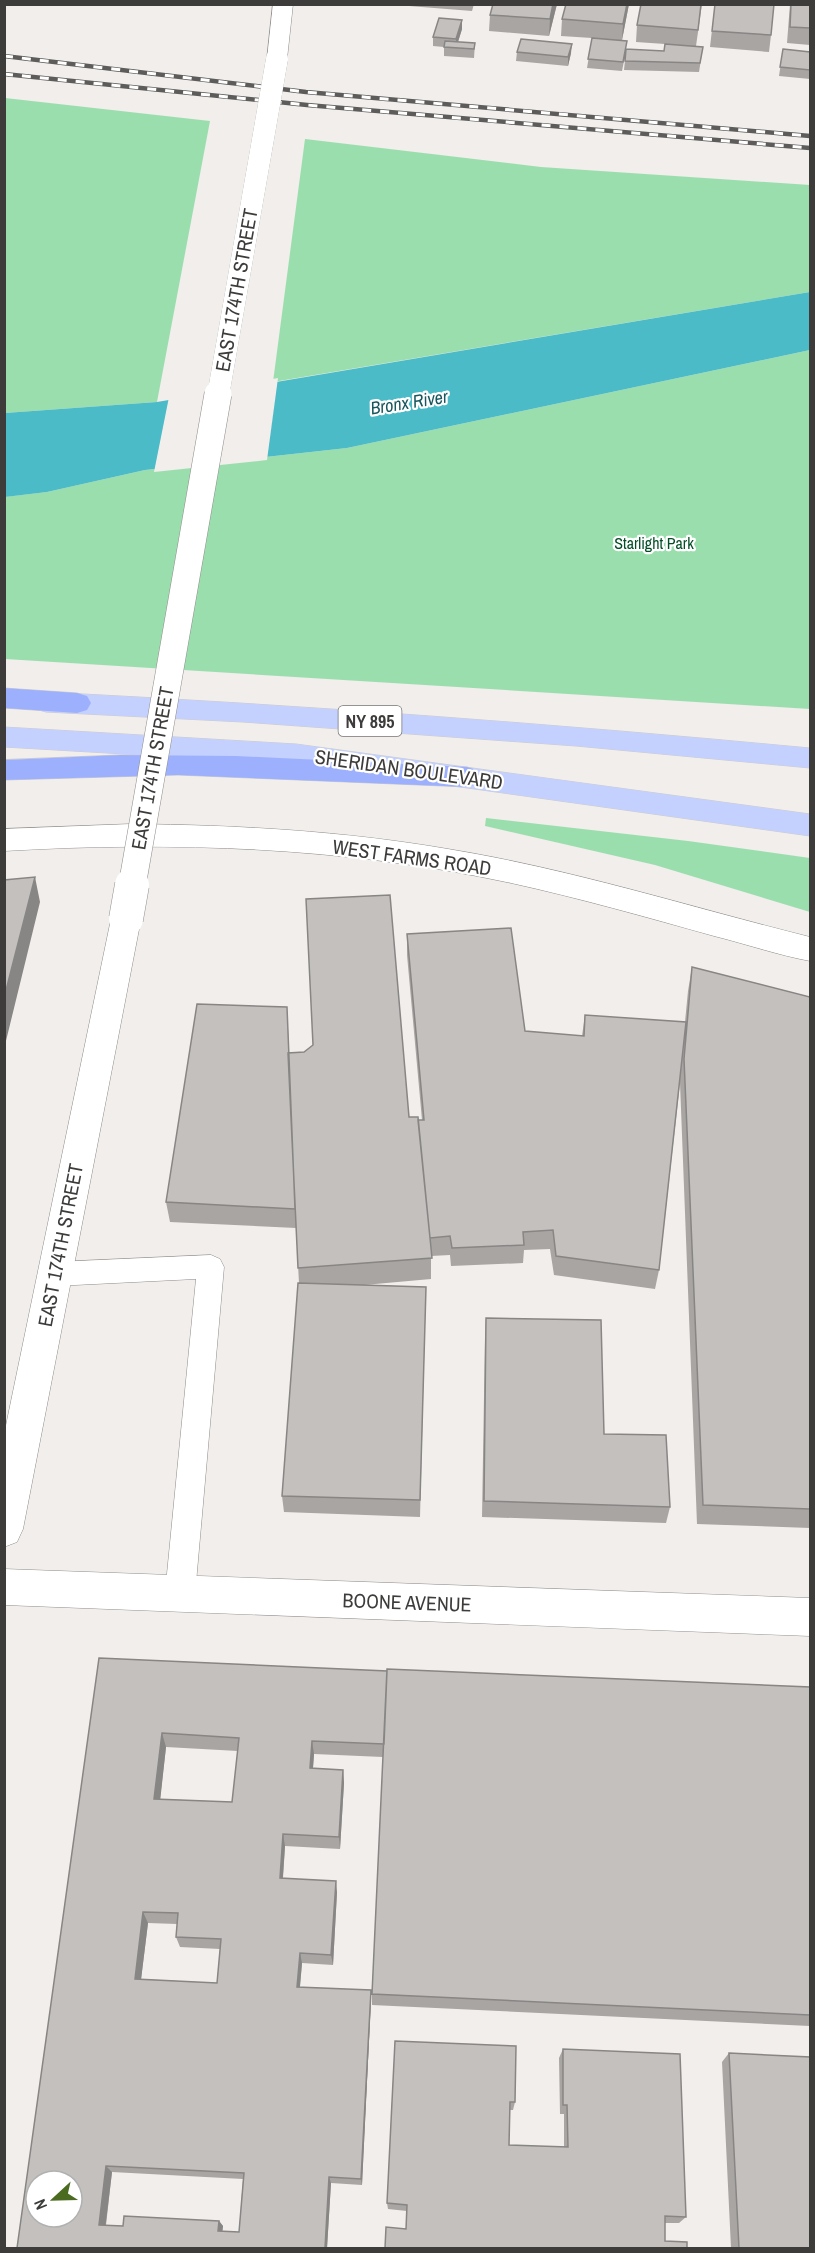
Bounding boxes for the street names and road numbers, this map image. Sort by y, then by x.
street label: EAST 174TH STREET [208,206,264,374]
street label: EAST 174TH STREET [124,684,180,852]
road number: NY 895 [338,706,401,736]
street label: SHERIDAN BOULEVARD [313,742,505,796]
street label: WEST FARMS ROAD [331,832,493,882]
street label: EAST 174TH STREET [31,1161,89,1329]
street label: BOONE AVENUE [342,1586,472,1618]

